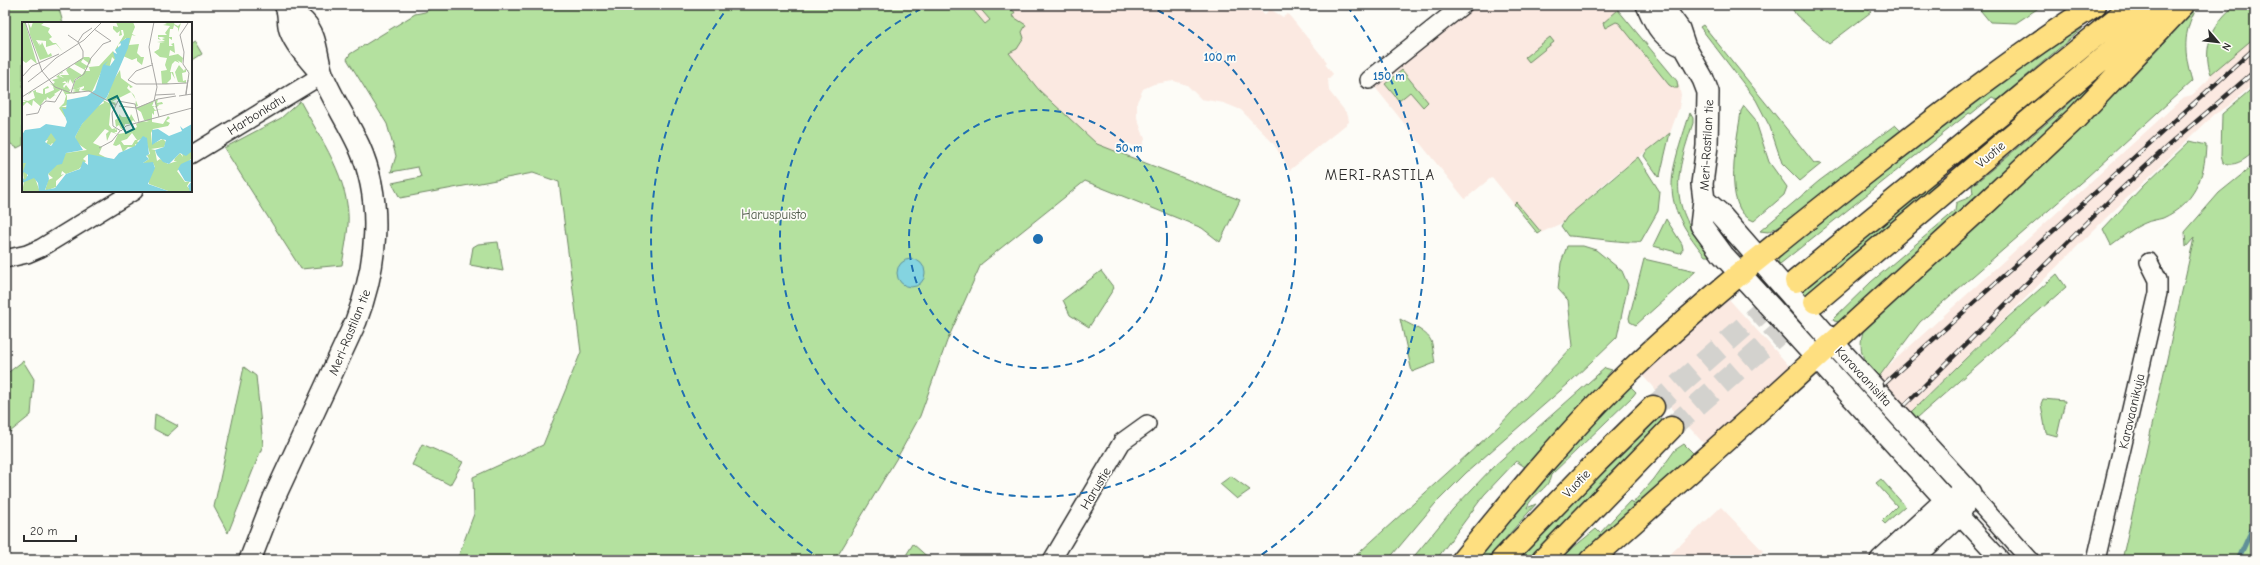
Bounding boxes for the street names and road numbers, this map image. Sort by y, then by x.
street label: Harbonkatu [225,91,288,138]
street label: Meri-Rastilan tie [1697,99,1716,191]
street label: Vuotie [1973,138,2008,171]
street label: Meri-Rastilan tie [325,287,374,377]
street label: Karavaanisilta [1832,344,1895,409]
street label: Karavaanikuja [2116,372,2147,450]
street label: Harustie [1077,464,1114,512]
street label: Vuotie [1559,466,1594,501]

